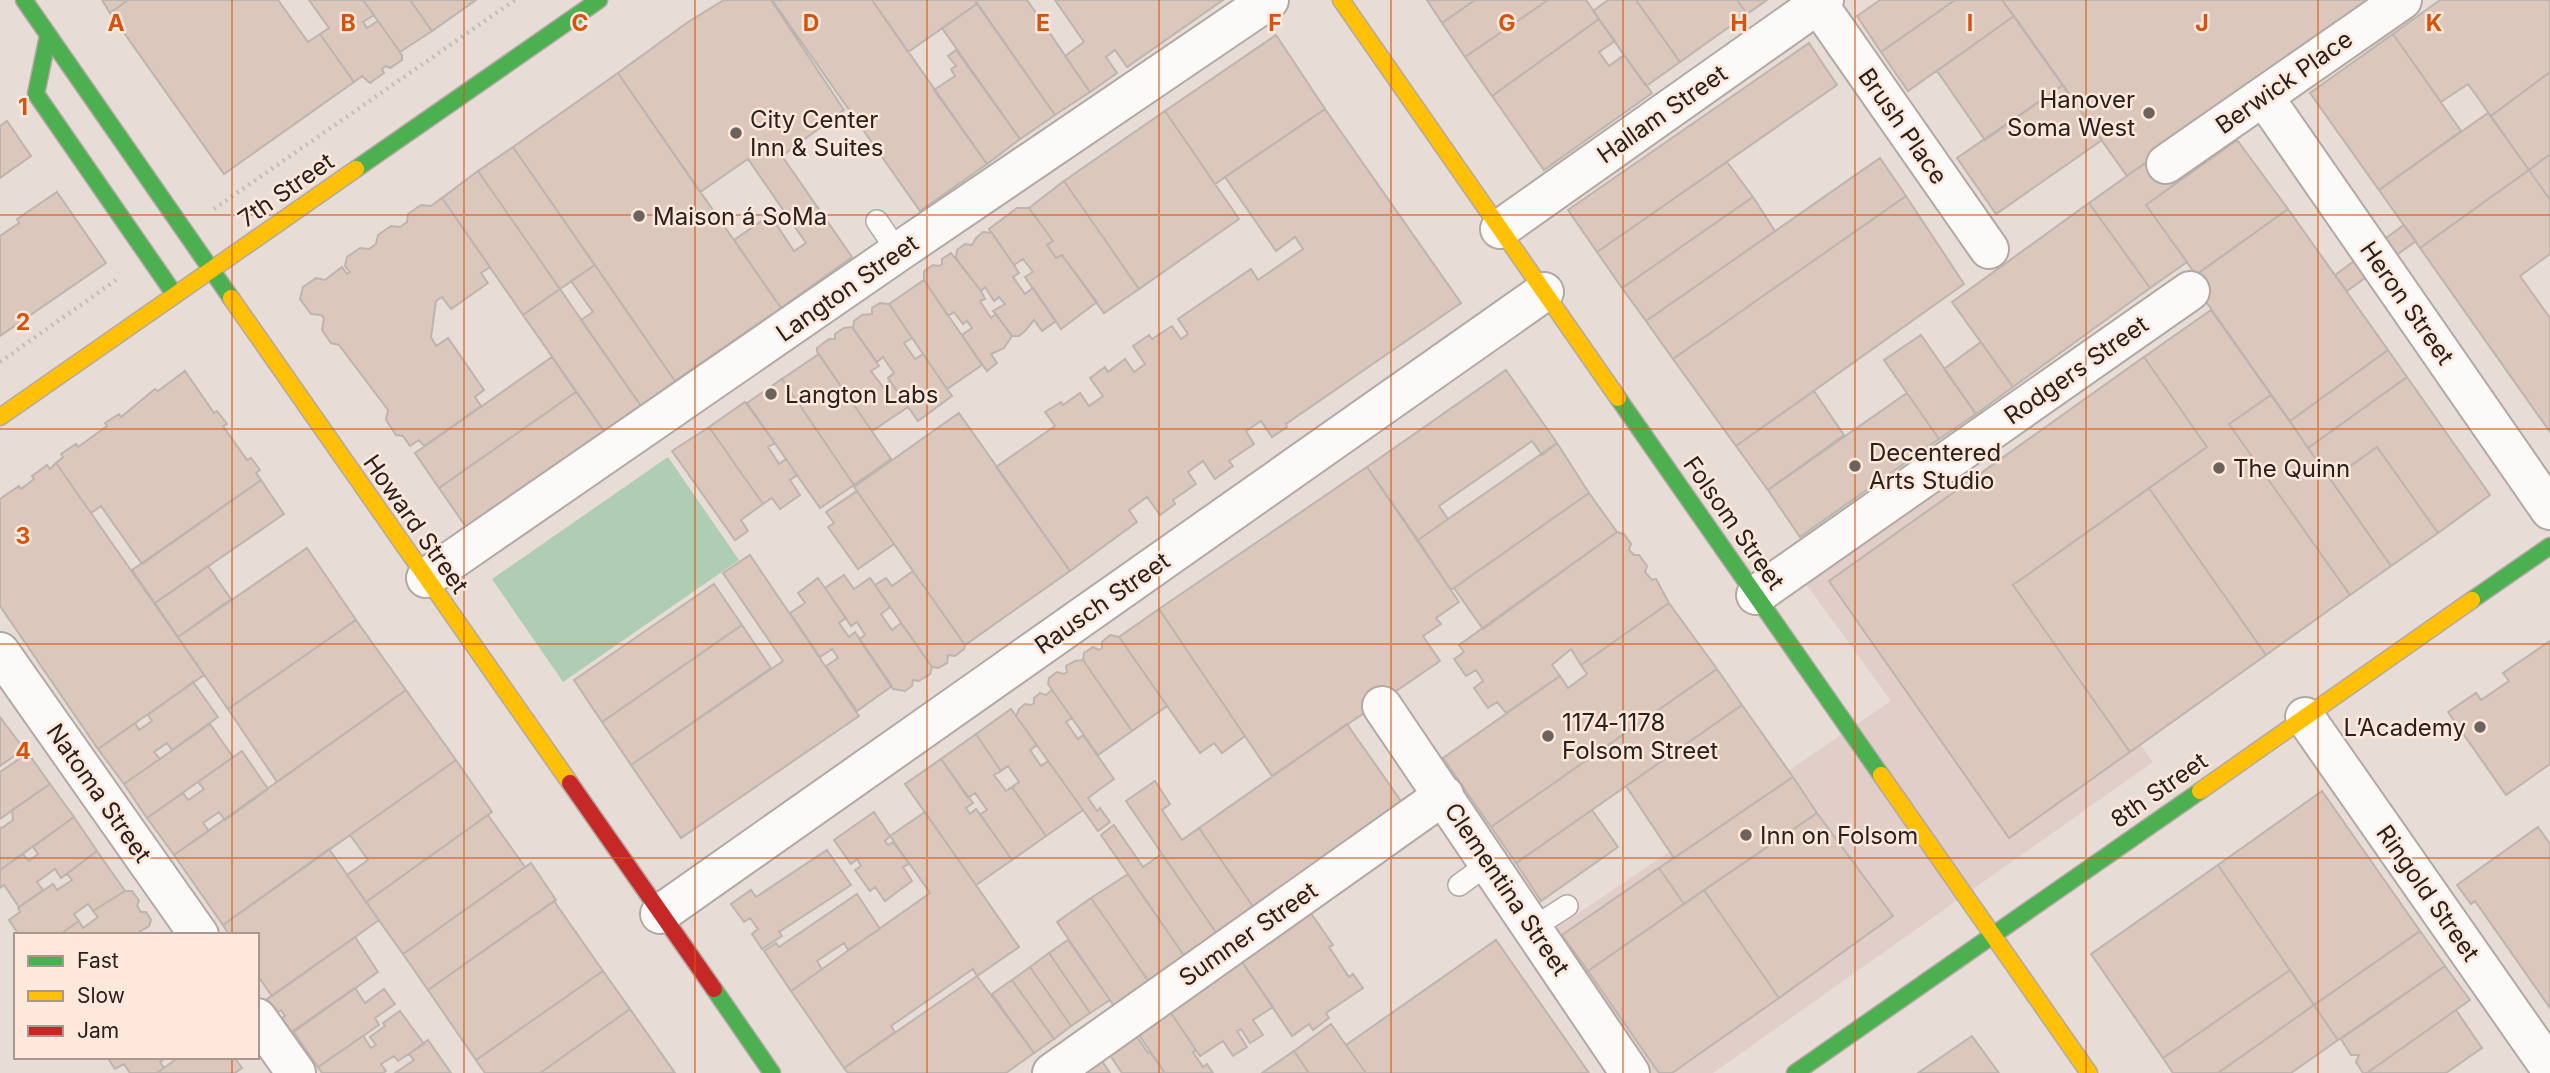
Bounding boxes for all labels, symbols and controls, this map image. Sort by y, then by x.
text: A [107,9,125,37]
text: B [340,9,356,37]
text: C [571,9,589,37]
text: D [803,9,819,37]
text: E [1036,9,1050,37]
text: F [1268,9,1282,37]
text: G [1498,9,1516,37]
text: H [1730,9,1748,37]
text: I [1967,9,1973,37]
text: J [2195,9,2209,37]
text: K [2426,9,2442,37]
street label: Berwick Place [2210,24,2358,140]
street label: Hallam Street [1591,58,1733,169]
street label: Brush Place [1852,62,1954,190]
place label: Hanover Soma West [2007,85,2135,142]
text: 1 [18,93,28,121]
place label: City Center Inn & Suites [750,105,883,162]
marker: Hanover Soma West [2141,105,2157,121]
marker: City Center Inn & Suites [728,125,744,141]
street label: 7th Street [233,146,340,233]
place label: Maison á SoMa [653,202,827,231]
marker: Maison á SoMa [631,208,647,224]
street label: Langton Street [770,228,924,348]
street label: Heron Street [2354,236,2460,370]
text: 2 [16,308,30,336]
street label: Rodgers Street [1998,310,2154,430]
place label: Langton Labs [785,380,938,409]
marker: Langton Labs [763,386,779,402]
place label: Decentered Arts Studio [1869,438,2001,495]
street label: Howard Street [357,449,475,599]
street label: Folsom Street [1677,451,1791,595]
place label: The Quinn [2233,454,2350,483]
marker: Decentered Arts Studio [1847,458,1863,474]
marker: The Quinn [2211,460,2227,476]
text: 3 [16,522,30,550]
street label: Rausch Street [1029,546,1175,660]
place label: 1174‐1178 Folsom Street [1562,708,1718,765]
place label: L’Academy [2344,713,2466,742]
street label: Natoma Street [41,718,158,868]
marker: L’Academy [2472,719,2488,735]
marker: 1174‐1178 Folsom Street [1540,728,1556,744]
text: 4 [15,737,31,765]
street label: 8th Street [2105,746,2213,834]
street label: Clementina Street [1438,797,1576,981]
street label: Ringold Street [2370,819,2486,967]
place label: Inn on Folsom [1760,821,1918,850]
marker: Inn on Folsom [1738,827,1754,843]
street label: Sumner Street [1173,875,1323,992]
legend [14,933,259,1059]
text: Fast [77,948,119,973]
text: Slow [77,983,125,1008]
text: Jam [77,1018,119,1043]

